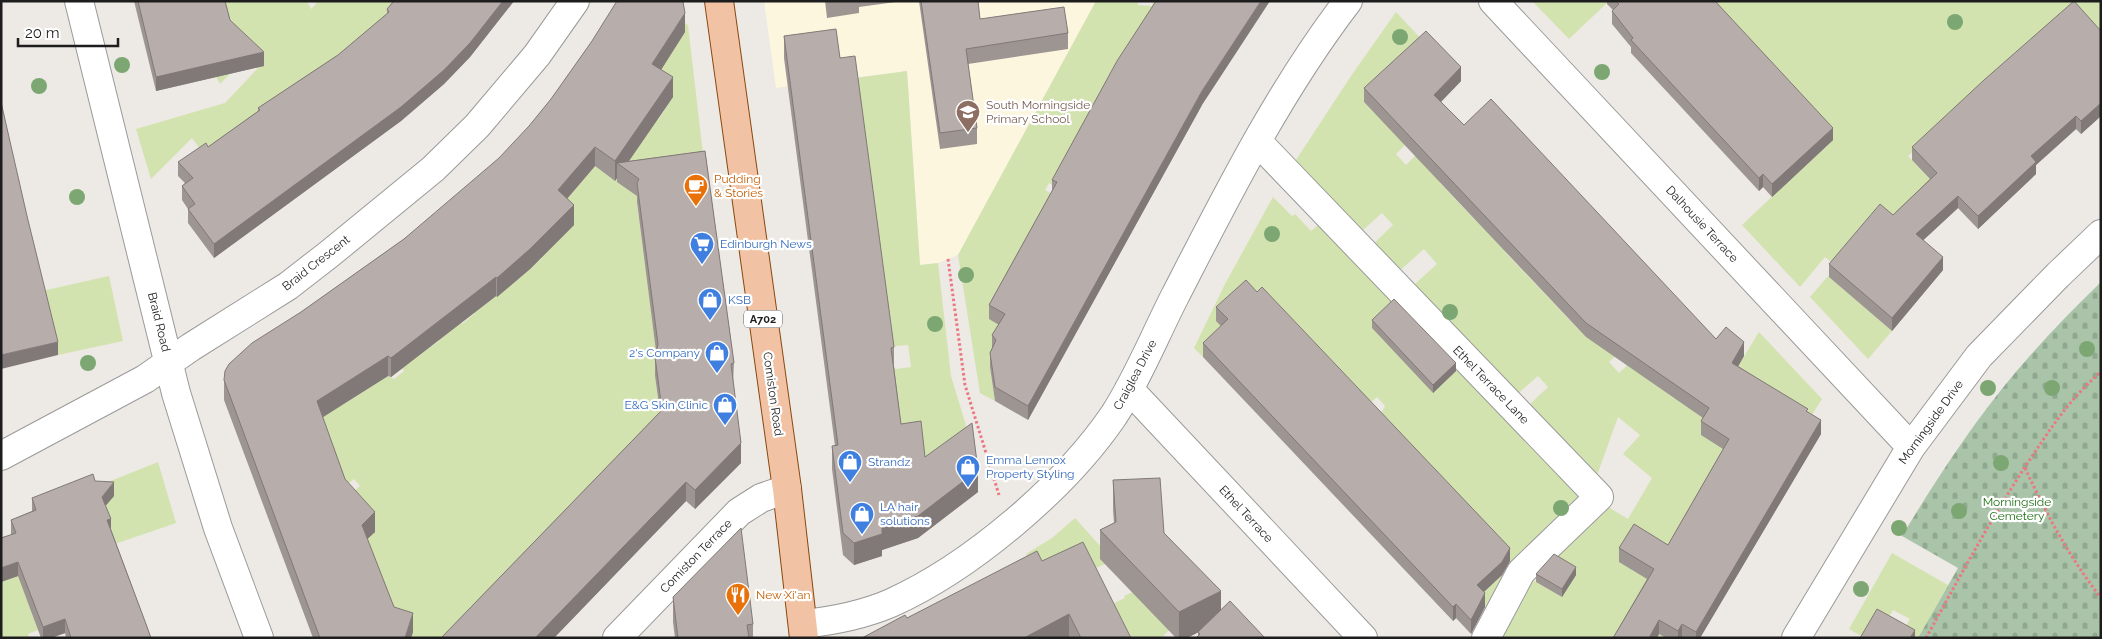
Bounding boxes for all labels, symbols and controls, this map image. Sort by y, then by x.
scale bar [18,15,118,47]
text: 20 m [25,24,60,42]
place label: South Morningside Primary School [986,98,1090,126]
school or university icon: South Morningside Primary School [955,99,981,133]
place label: Pudding & Stories [714,172,763,200]
cafe icon: Pudding & Stories [683,173,709,207]
street label: Dalhousie Terrace [1663,183,1741,265]
supermarket icon: Edinburgh News [689,231,715,265]
street label: Braid Crescent [280,232,352,294]
place label: Edinburgh News [720,237,812,251]
shop icon: KSB [697,287,723,321]
street label: Braid Road [145,291,173,353]
place label: KSB [728,293,751,307]
road number: A702 [744,310,782,328]
street label: Craiglea Drive [1111,337,1159,413]
shop icon: 2's Company [704,340,730,374]
street label: Ethel Terrace Lane [1450,343,1532,427]
place label: 2's Company [629,346,700,360]
street label: Comiston Road [760,351,786,437]
street label: Morningside Drive [1896,377,1966,467]
shop icon: E&G Skin Clinic [712,392,738,426]
place label: E&G Skin Clinic [624,398,708,412]
shop icon: Strandz [837,449,863,483]
place label: Emma Lennox Property Styling [986,453,1075,481]
shop icon: Emma Lennox Property Styling [955,454,981,488]
place label: Strandz [868,455,910,469]
street label: Ethel Terrace [1216,483,1276,545]
park label: Morningside Cemetery [1983,495,2051,523]
place label: LA hair solutions [880,500,930,528]
shop icon: LA hair solutions [849,501,875,535]
street label: Comiston Terrace [657,516,735,596]
restaurant icon: New Xi'an [725,582,751,616]
place label: New Xi'an [756,588,810,602]

